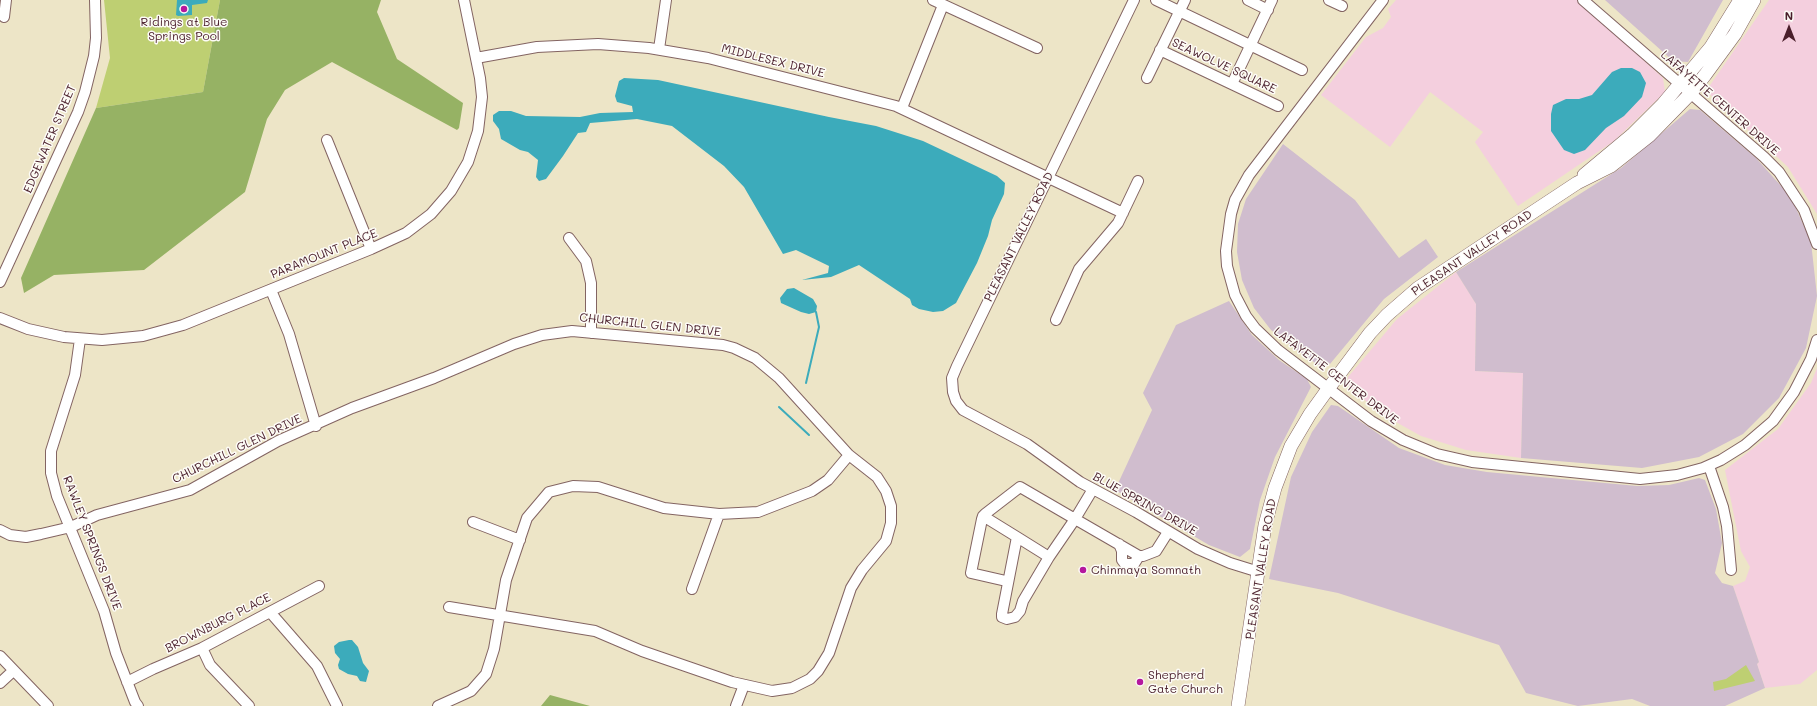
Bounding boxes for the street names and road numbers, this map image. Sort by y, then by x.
street label: SEAWOLVE SQUARE [1169,35,1279,97]
street label: MIDDLESEX DRIVE [720,41,826,81]
street label: LAFAYETTE CENTER DRIVE [1658,48,1782,158]
street label: EDGEWATER STREET [21,83,79,195]
street label: PLEASANT VALLEY ROAD [981,170,1057,304]
street label: PLEASANT VALLEY ROAD [1409,207,1535,299]
street label: PARAMOUNT PLACE [269,226,379,282]
street label: CHURCHILL GLEN DRIVE [579,310,721,340]
street label: LAFAYETTE CENTER DRIVE [1271,324,1401,428]
street label: CHURCHILL GLEN DRIVE [170,411,304,487]
street label: BLUE SPRING DRIVE [1090,469,1200,539]
street label: RAWLEY SPRINGS DRIVE [60,474,124,612]
street label: PLEASANT VALLEY ROAD [1243,498,1279,640]
street label: BROWNBURG PLACE [163,590,273,656]

